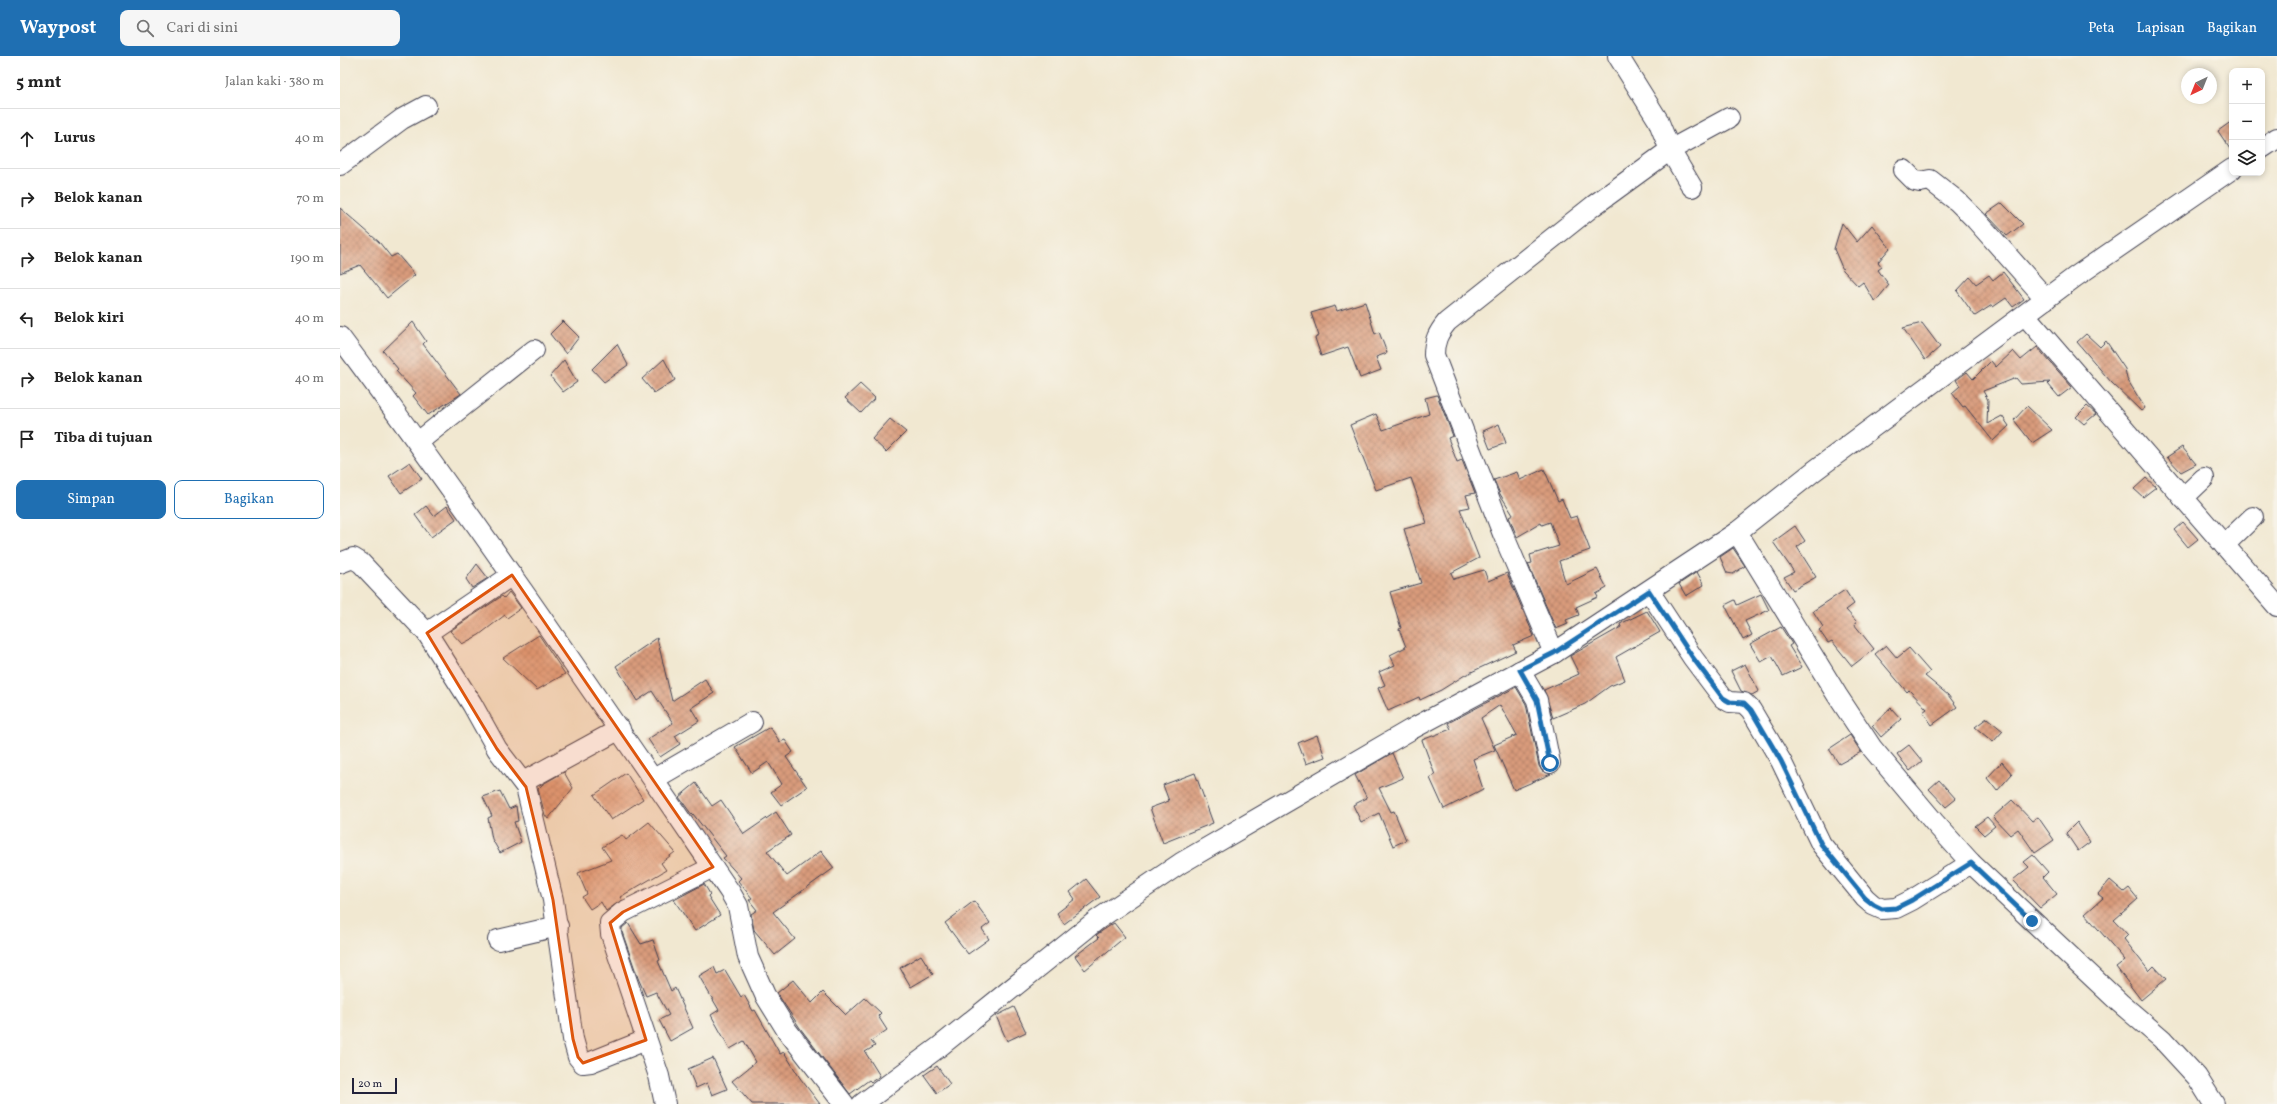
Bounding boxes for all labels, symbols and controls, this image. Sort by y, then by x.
search box [120,10,400,46]
text: Waypost [20,15,96,41]
icon: search [134,17,156,39]
text: Cari di sini [166,18,238,39]
text: Peta [2088,19,2115,38]
text: Lapisan [2137,19,2185,38]
text: Bagikan [2207,19,2257,38]
north arrow [2181,68,2217,104]
map controls [2229,68,2265,176]
button: + [2229,68,2265,104]
text: 5 mnt [16,71,61,94]
text: Jalan kaki · 380 m [225,73,324,91]
button: − [2229,104,2265,140]
icon: ahead [16,128,38,150]
text: Lurus [54,128,95,149]
text: 40 m [295,130,324,148]
button: layers [2229,140,2265,176]
icon: right [16,188,38,210]
text: Belok kanan [54,188,143,209]
text: 70 m [296,190,324,208]
icon: right [16,248,38,270]
text: Belok kanan [54,248,143,269]
text: 190 m [290,250,324,268]
icon: left [16,308,38,330]
text: Belok kiri [54,308,124,329]
text: 40 m [295,310,324,328]
icon: right [16,368,38,390]
text: Belok kanan [54,368,143,389]
text: 40 m [295,370,324,388]
icon: arrive [16,428,38,450]
text: Tiba di tujuan [54,428,153,449]
button: Simpan [16,480,166,519]
button: Bagikan [174,480,324,519]
route start [1541,754,1559,772]
route end [2023,912,2041,930]
scale bar [352,1076,397,1095]
text: 20 m [358,1077,382,1092]

